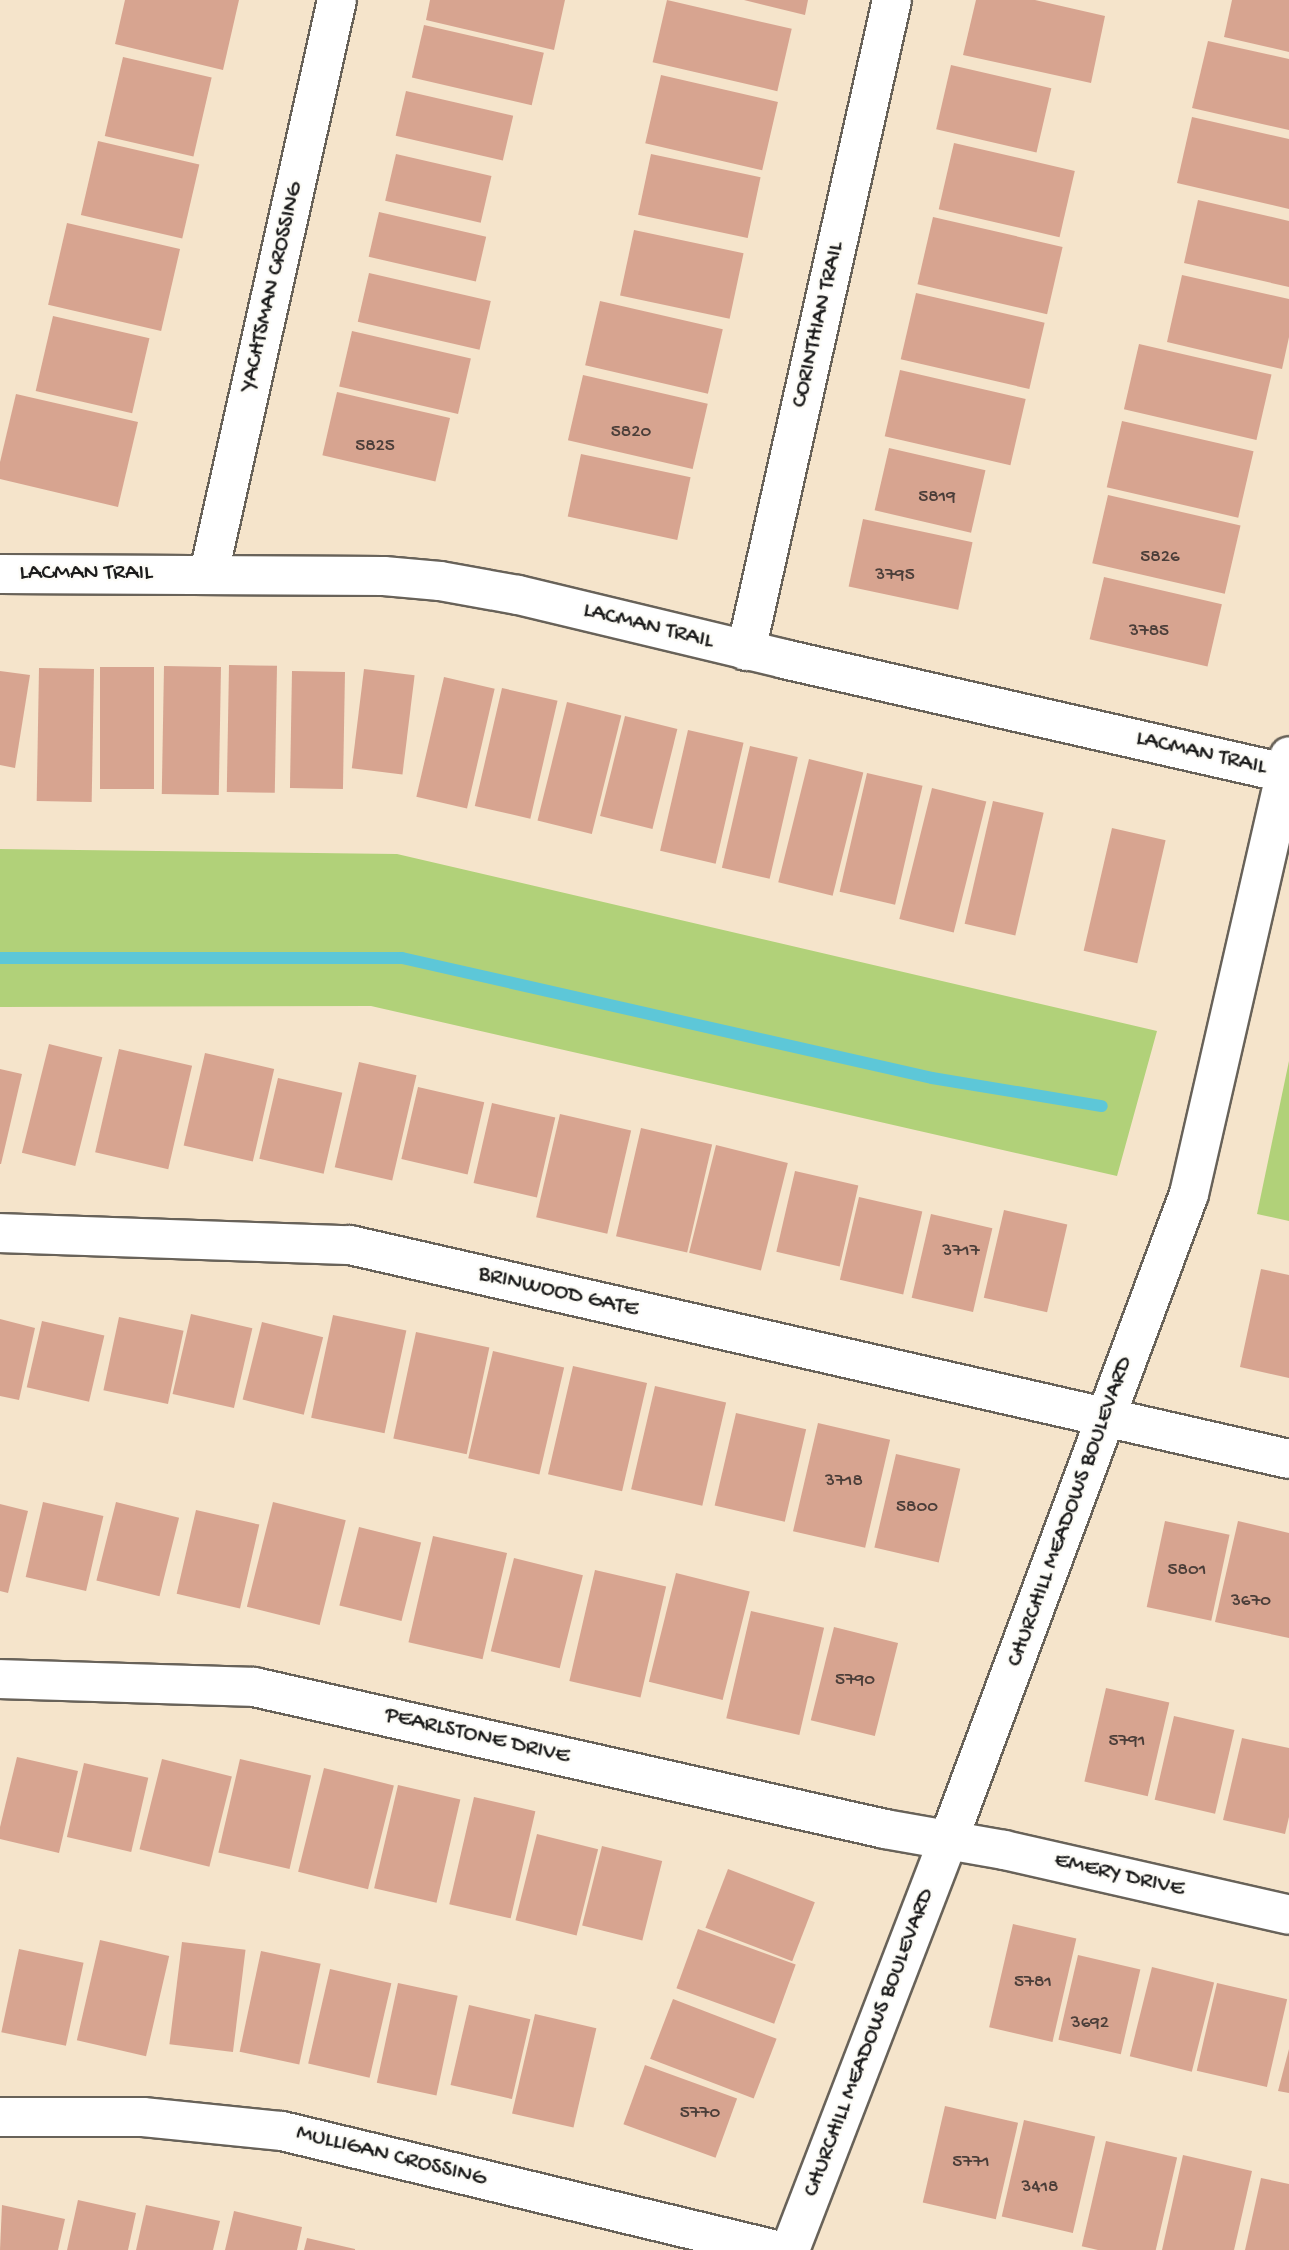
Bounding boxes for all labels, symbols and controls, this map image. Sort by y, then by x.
street label: YACHTSMAN CROSSING [235,180,311,394]
street label: CORINTHIAN TRAIL [787,240,851,410]
house number: 5820 [611,422,651,444]
house number: 5825 [355,436,395,458]
house number: 5819 [918,487,956,509]
house number: 5826 [1140,547,1180,569]
street label: LACMAN TRAIL [20,560,152,588]
house number: 3795 [875,565,915,587]
street label: LACMAN TRAIL [580,598,716,656]
house number: 3785 [1129,621,1169,643]
street label: LACMAN TRAIL [1133,726,1269,782]
house number: 3717 [942,1241,980,1263]
street label: BRINWOOD GATE [475,1261,641,1325]
street label: CHURCHILL MEADOWS BOULEVARD [1002,1353,1140,1671]
house number: 3718 [825,1471,863,1493]
house number: 5800 [896,1497,938,1519]
house number: 5801 [1168,1560,1206,1582]
house number: 3670 [1231,1591,1271,1613]
house number: 5790 [835,1670,875,1692]
street label: PEARLSTONE DRIVE [382,1702,572,1772]
house number: 5791 [1108,1731,1146,1753]
street label: EMERY DRIVE [1051,1848,1187,1904]
street label: CHURCHILL MEADOWS BOULEVARD [798,1885,942,2201]
house number: 5781 [1014,1972,1052,1994]
house number: 3692 [1071,2013,1109,2035]
house number: 5770 [680,2103,720,2125]
street label: MULLIGAN CROSSING [293,2120,489,2194]
house number: 5771 [952,2152,990,2174]
house number: 3418 [1022,2177,1058,2199]

